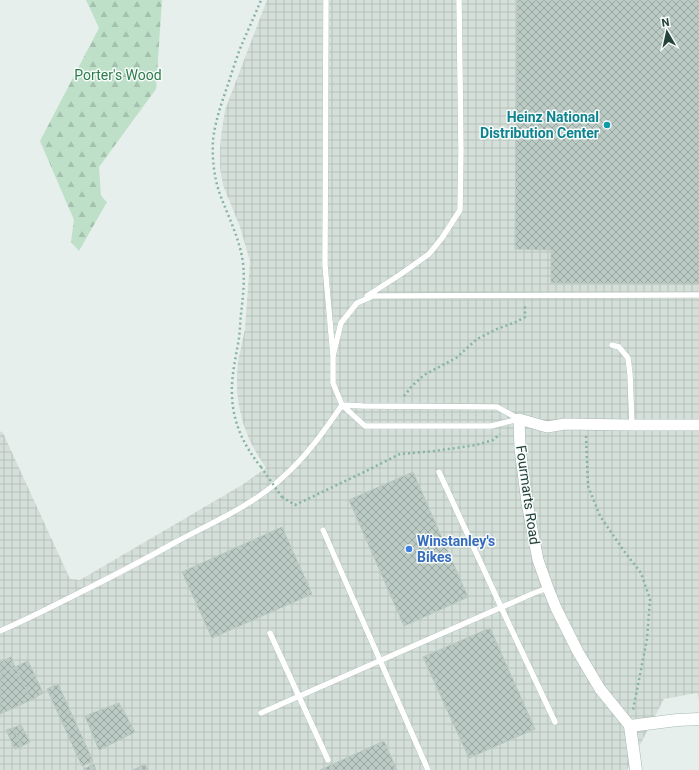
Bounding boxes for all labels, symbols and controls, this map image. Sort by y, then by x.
north arrow [647,12,687,52]
text: N [661,16,671,30]
park label: Porter's Wood [74,67,162,83]
place label: Heinz National Distribution Center [480,109,599,141]
marker: Heinz National Distribution Center [602,120,612,130]
street label: Fourmarts Road [513,444,543,546]
place label: Winstanley's Bikes [417,533,495,565]
marker: Winstanley's Bikes [404,544,414,554]

